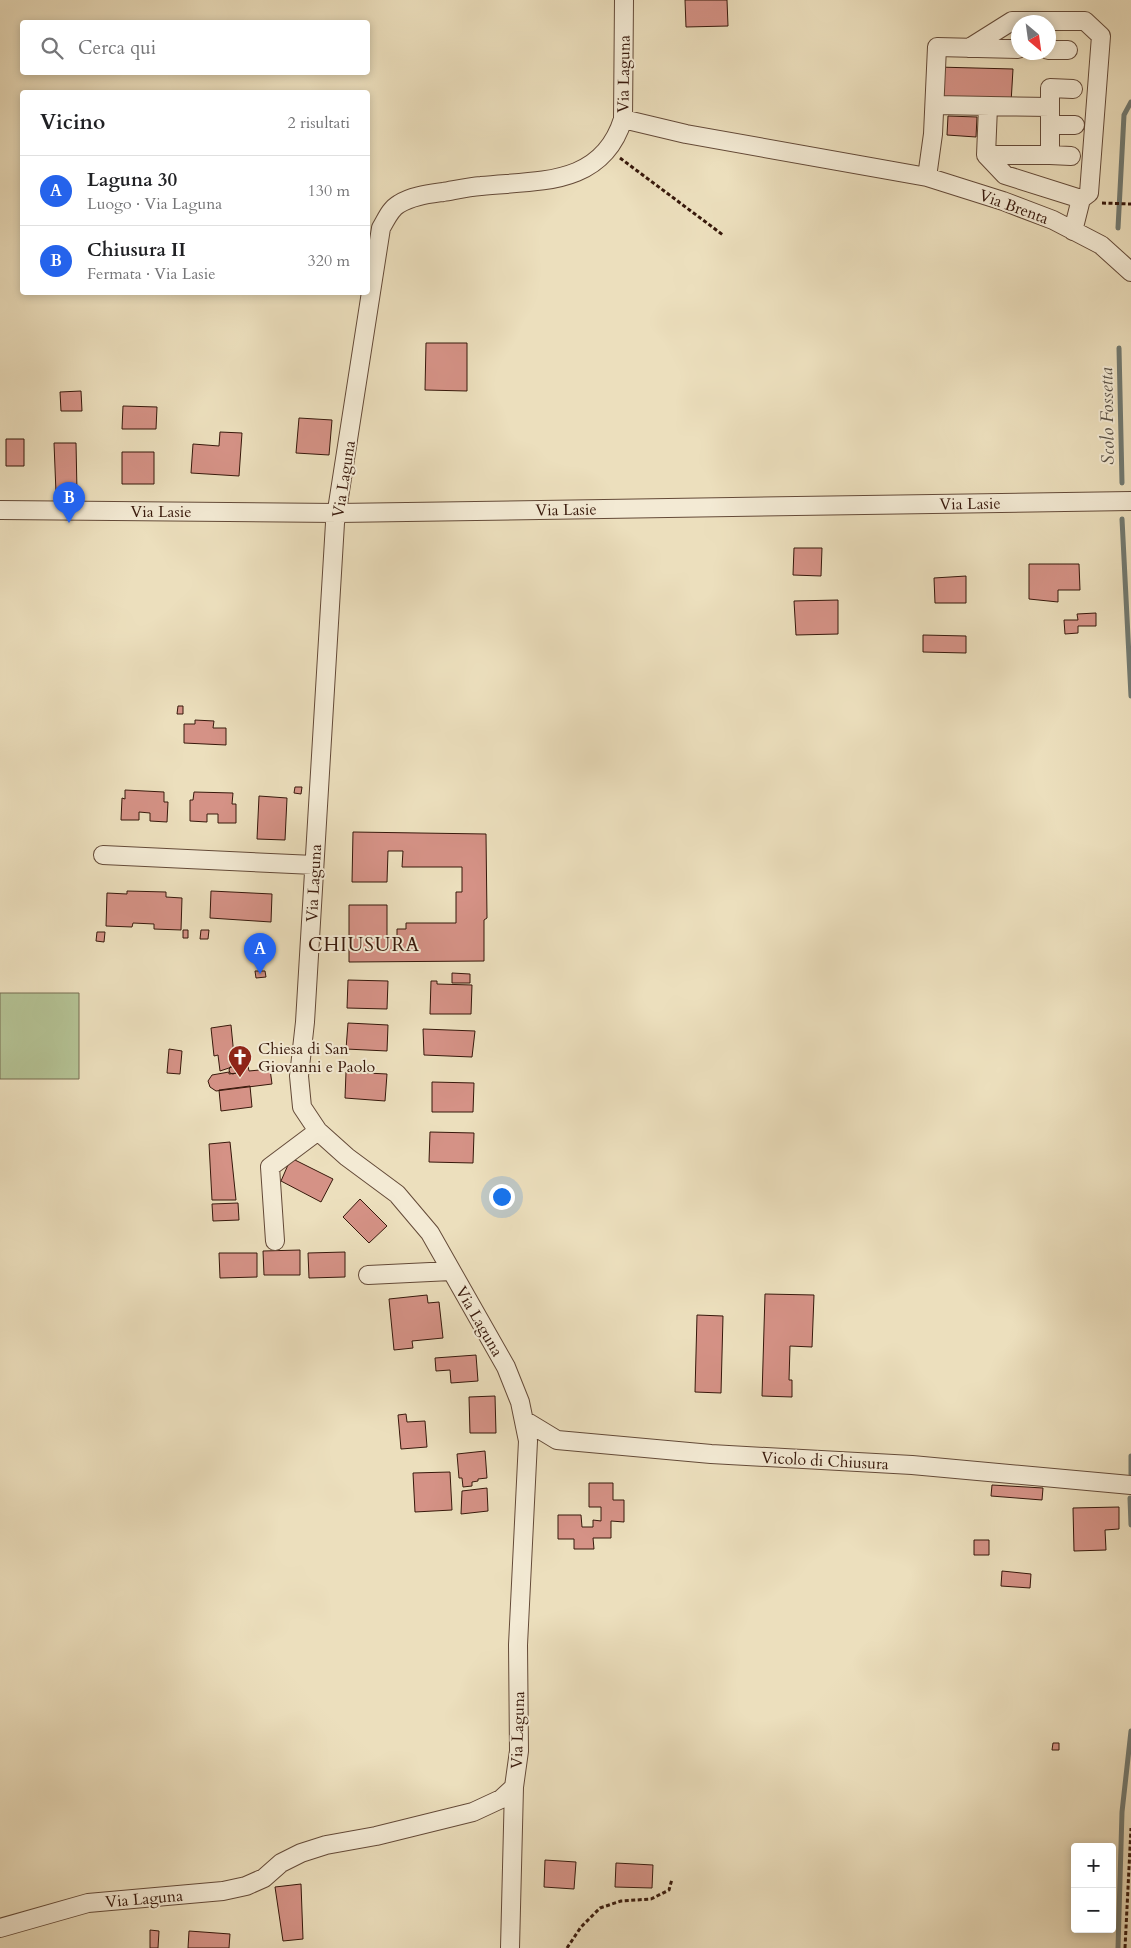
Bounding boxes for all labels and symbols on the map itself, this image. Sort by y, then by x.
north arrow [1011,15,1056,60]
street label: Via Laguna [612,35,636,113]
street label: Via Brenta [976,184,1052,230]
water label: Scolo Fossetta [1094,367,1121,465]
street label: Via Laguna [327,439,361,519]
pin: B [53,482,85,523]
street label: Via Lasie [939,492,1001,516]
street label: Via Lasie [535,498,597,522]
street label: Via Lasie [130,501,192,523]
street label: Via Laguna [301,844,327,922]
district label: CHIUSURA [308,932,420,958]
pin: A [244,933,276,974]
place label: Chiesa di San Giovanni e Paolo [258,1038,375,1078]
church icon: Chiesa di San Giovanni e Paolo [227,1044,253,1078]
your location [489,1184,515,1210]
street label: Via Laguna [450,1282,508,1361]
street label: Vicolo di Chiusura [761,1447,889,1475]
street label: Via Laguna [506,1691,530,1769]
street label: Via Laguna [104,1885,184,1913]

